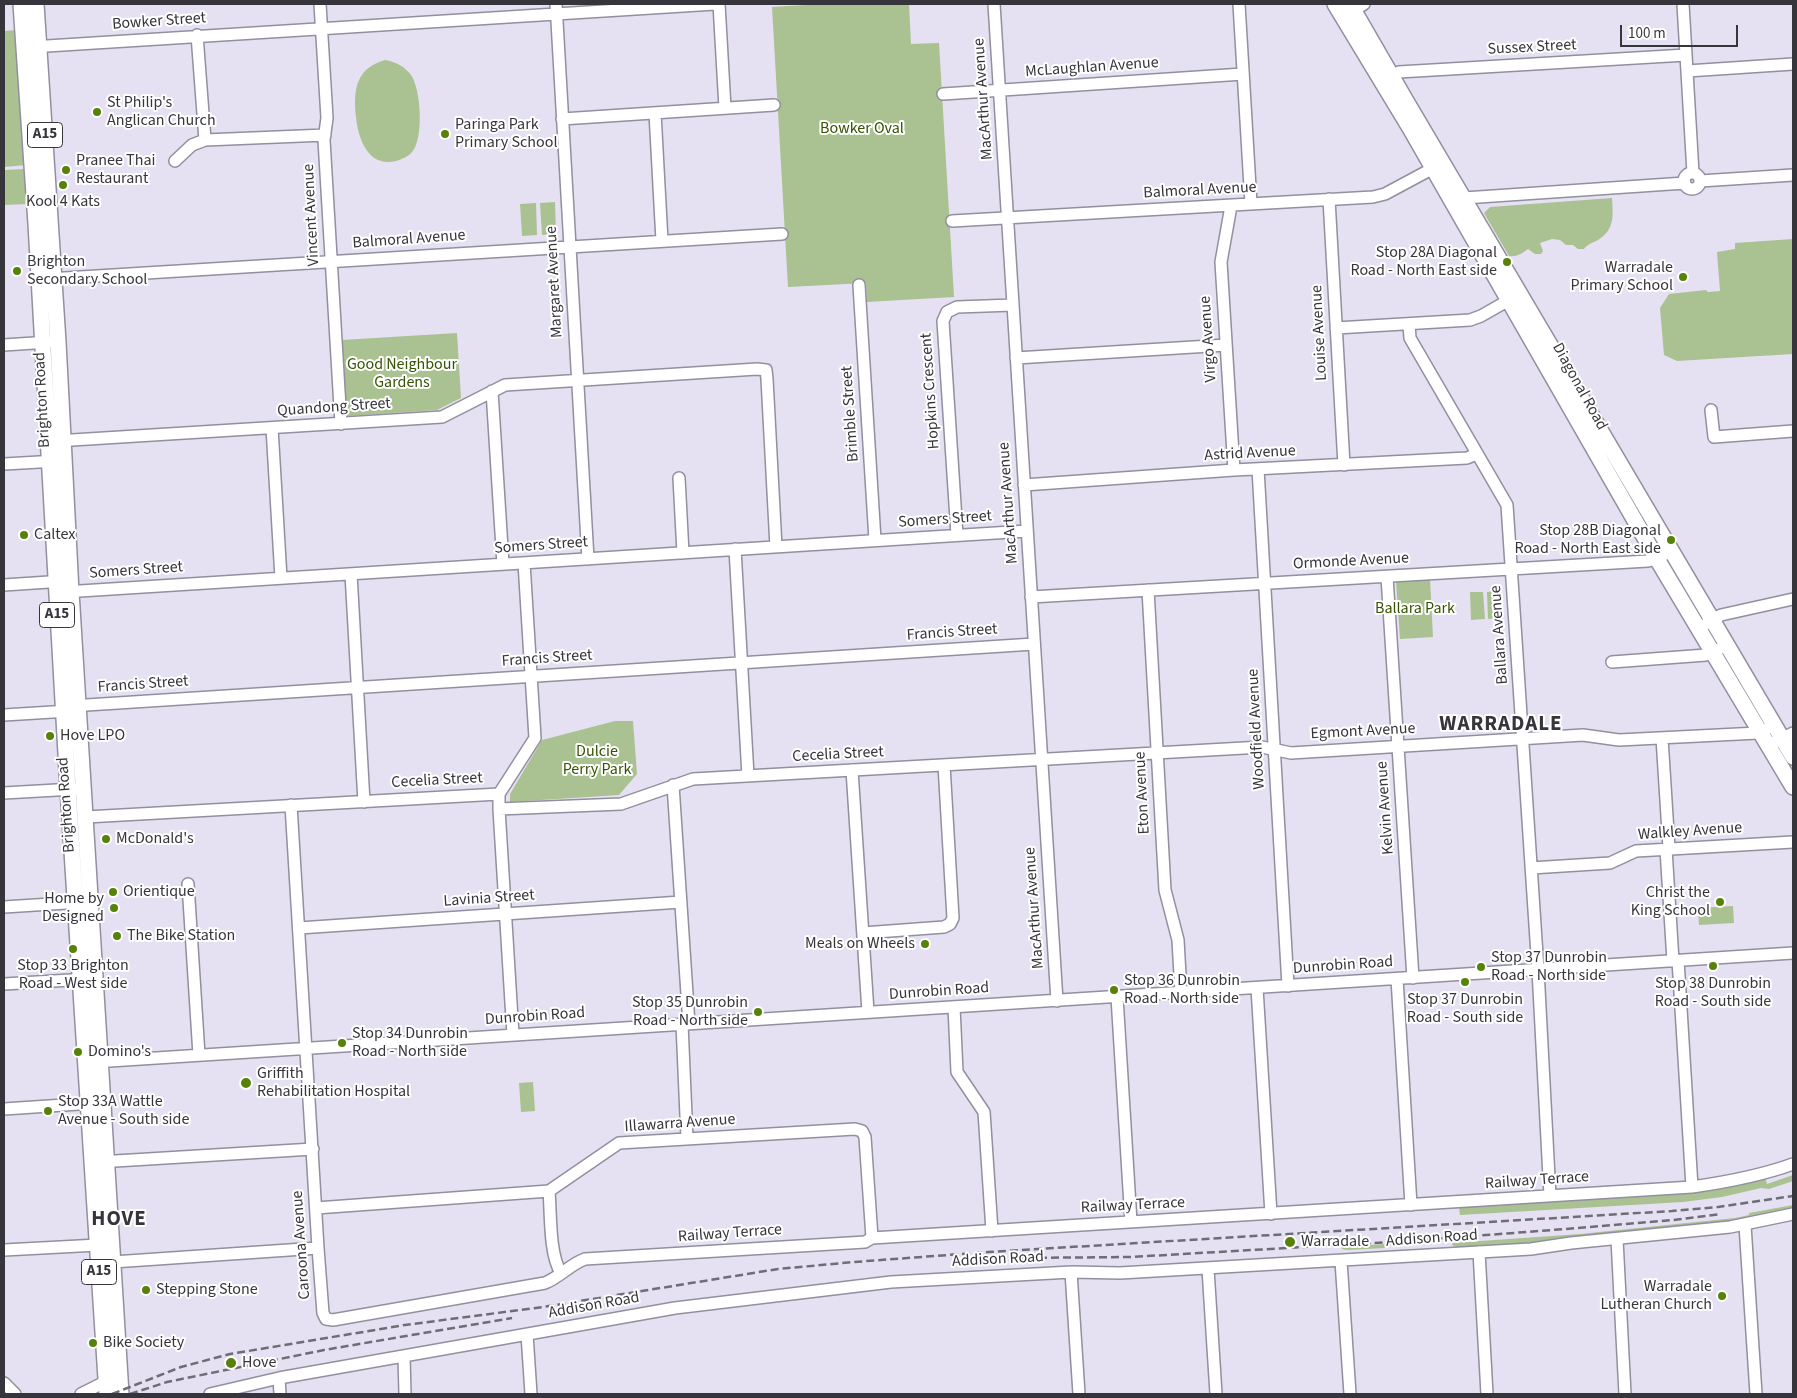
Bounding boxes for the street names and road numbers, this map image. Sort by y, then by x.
street label: Bowker Street [111,9,207,35]
street label: Sussex Street [1487,36,1577,60]
street label: MacArthur Avenue [970,37,998,161]
street label: McLaughlan Avenue [1025,54,1159,82]
road number: A15 [28,122,62,148]
street label: Vincent Avenue [300,163,324,267]
street label: Balmoral Avenue [1143,178,1257,204]
street label: Balmoral Avenue [352,226,466,254]
street label: Margaret Avenue [542,226,568,338]
street label: Louise Avenue [1308,285,1332,381]
street label: Virgo Avenue [1196,295,1222,383]
street label: Hopkins Crescent [917,332,945,450]
street label: Diagonal Road [1547,340,1611,434]
street label: Brighton Road [31,352,55,448]
street label: Brimble Street [838,365,864,463]
street label: Quandong Street [277,394,391,422]
street label: MacArthur Avenue [995,441,1023,565]
street label: Astrid Avenue [1204,442,1296,466]
street label: Somers Street [897,507,993,533]
street label: Somers Street [493,533,589,559]
street label: Ormonde Avenue [1292,549,1410,575]
street label: Somers Street [88,558,184,584]
street label: Ballara Avenue [1487,585,1513,685]
road number: A15 [40,602,74,628]
street label: Francis Street [906,620,998,646]
street label: Francis Street [501,646,593,672]
street label: Woodfield Avenue [1244,668,1270,790]
street label: Francis Street [97,672,189,698]
street label: Egmont Avenue [1310,720,1416,744]
street label: Cecelia Street [792,743,884,767]
street label: Eton Avenue [1131,751,1155,835]
street label: Brighton Road [54,757,80,853]
street label: Kelvin Avenue [1373,761,1399,855]
street label: Cecelia Street [391,769,483,793]
street label: Walkley Avenue [1637,819,1743,845]
street label: MacArthur Avenue [1021,846,1049,970]
street label: Lavinia Street [443,886,535,912]
street label: Dunrobin Road [1292,953,1394,979]
street label: Dunrobin Road [888,979,990,1005]
street label: Dunrobin Road [484,1004,586,1030]
street label: Illawarra Avenue [624,1111,736,1137]
street label: Railway Terrace [1484,1168,1590,1194]
street label: Caroona Avenue [289,1190,315,1300]
street label: Railway Terrace [1080,1194,1186,1218]
street label: Railway Terrace [677,1221,783,1247]
street label: Addison Road [1385,1226,1479,1252]
street label: Addison Road [952,1248,1044,1272]
road number: A15 [82,1260,116,1284]
street label: Addison Road [547,1289,641,1323]

